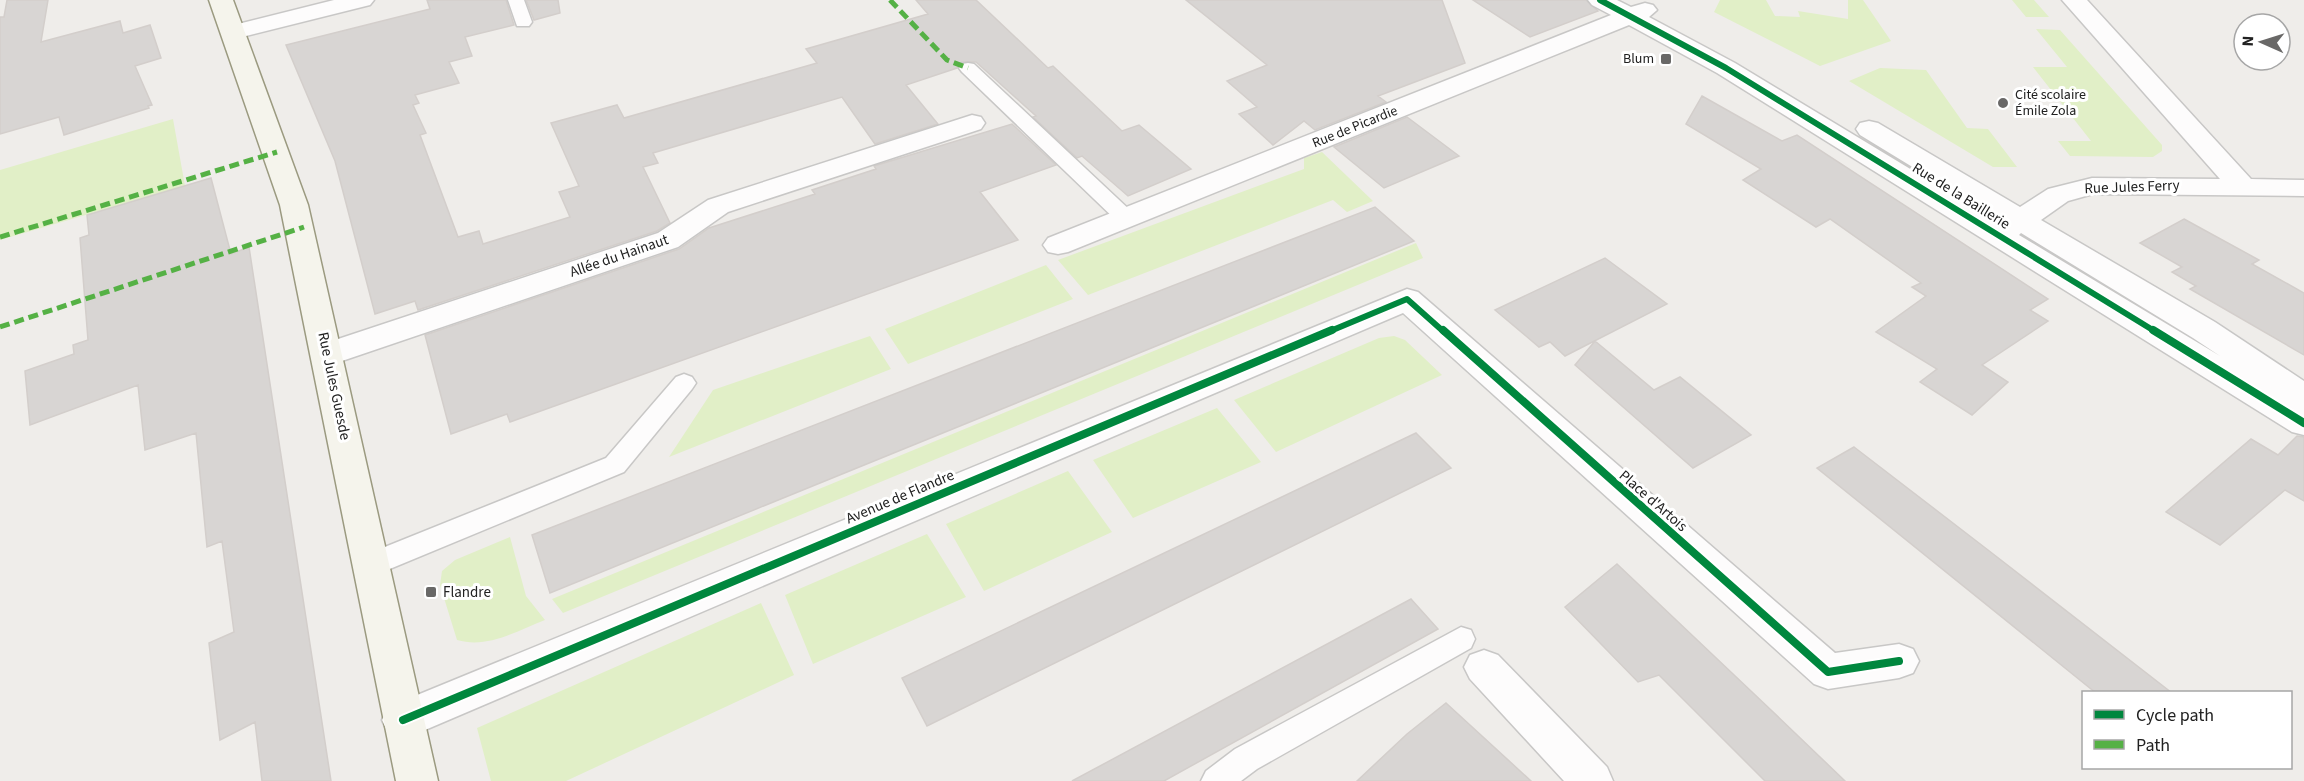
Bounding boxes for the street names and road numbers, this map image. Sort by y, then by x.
street label: Rue de Picardie [1309,101,1401,153]
street label: Rue de la Baillerie [1908,157,2014,235]
street label: Rue Jules Ferry [2084,175,2180,199]
street label: Allée du Hainaut [567,229,671,283]
street label: Rue Jules Guesde [312,330,356,442]
street label: Avenue de Flandre [843,465,957,529]
street label: Place d'Artois [1614,465,1692,537]

